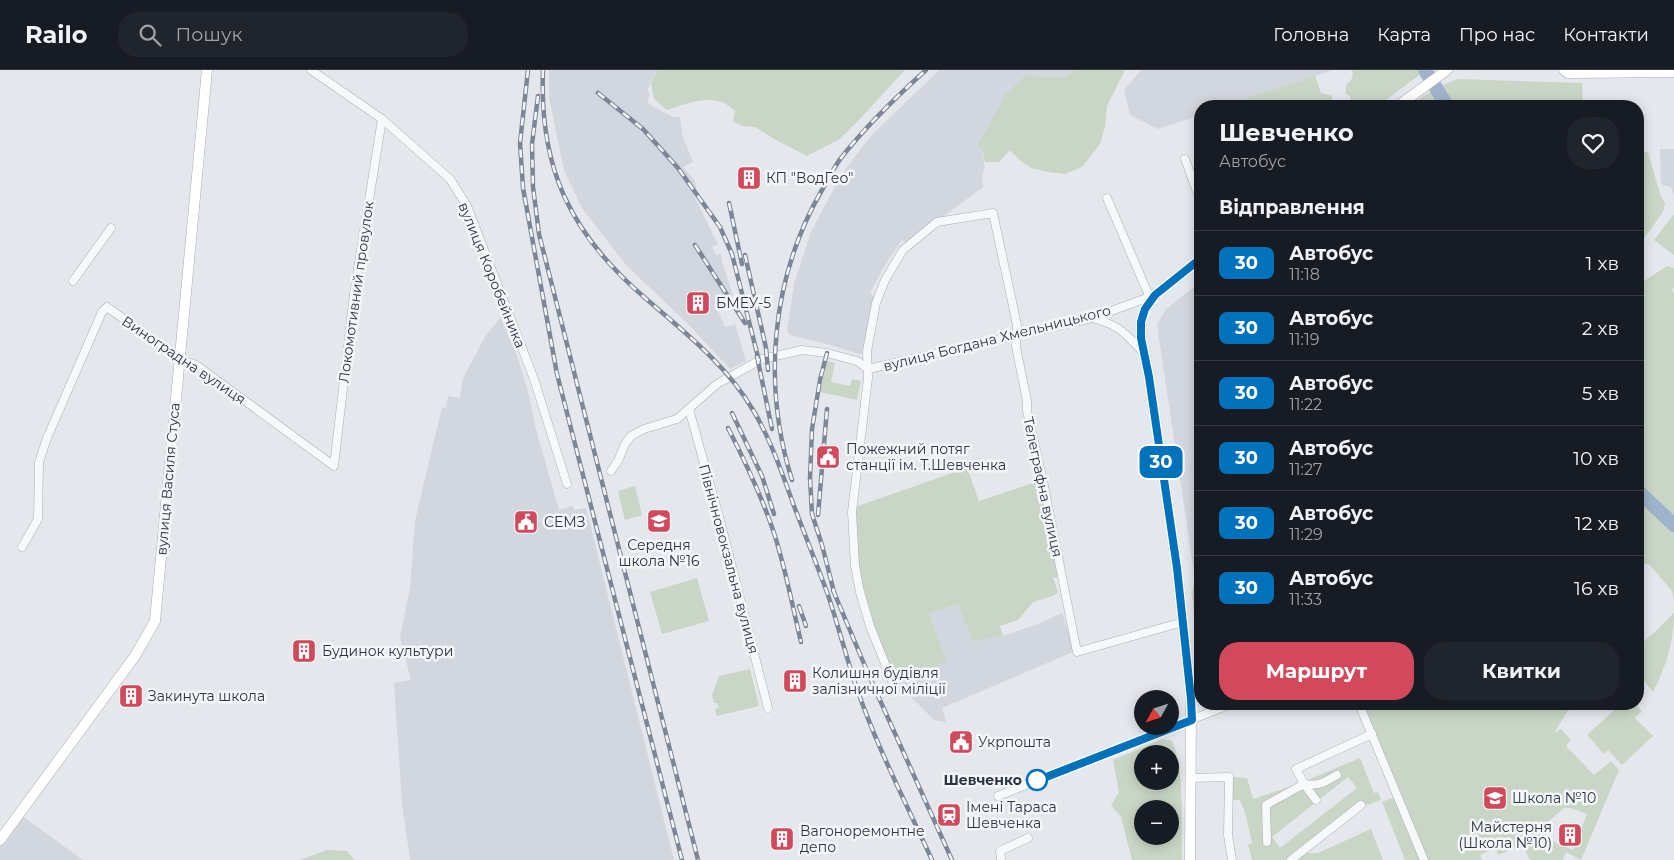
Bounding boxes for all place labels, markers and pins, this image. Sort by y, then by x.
building icon: КП "ВодГео" [736,165,762,191]
place label: КП "ВодГео" [766,169,853,187]
building icon: БМЕУ-5 [685,290,711,316]
place label: БМЕУ-5 [716,294,771,312]
place label: Пожежний потяг станції ім. Т.Шевченка [846,440,1006,474]
public building icon: Пожежний потяг станції ім. Т.Шевченка [815,444,841,470]
school or university icon: Середня школа №16 [646,508,672,534]
public building icon: СЕМЗ [513,509,539,535]
place label: СЕМЗ [544,513,585,531]
place label: Середня школа №16 [618,536,700,570]
building icon: Будинок культури [291,638,317,664]
place label: Будинок культури [322,642,453,660]
place label: Колишня будівля залізничної міліції [812,664,946,698]
building icon: Колишня будівля залізничної міліції [782,668,808,694]
building icon: Закинута школа [118,683,144,709]
place label: Закинута школа [148,687,265,705]
public building icon: Укрпошта [948,729,974,755]
place label: Укрпошта [978,733,1051,751]
marker: Шевченко [1026,769,1048,791]
place label: Шевченко [943,771,1022,789]
school or university icon: Школа №10 [1482,785,1508,811]
place label: Школа №10 [1512,789,1596,807]
place label: Імені Тараса Шевченка [966,798,1057,832]
station icon: Імені Тараса Шевченка [936,802,962,828]
place label: Майстерня (Школа №10) [1459,818,1552,852]
place label: Вагоноремонтне депо [800,822,925,856]
building icon: Майстерня (Школа №10) [1557,822,1583,848]
building icon: Вагоноремонтне депо [769,826,795,852]

